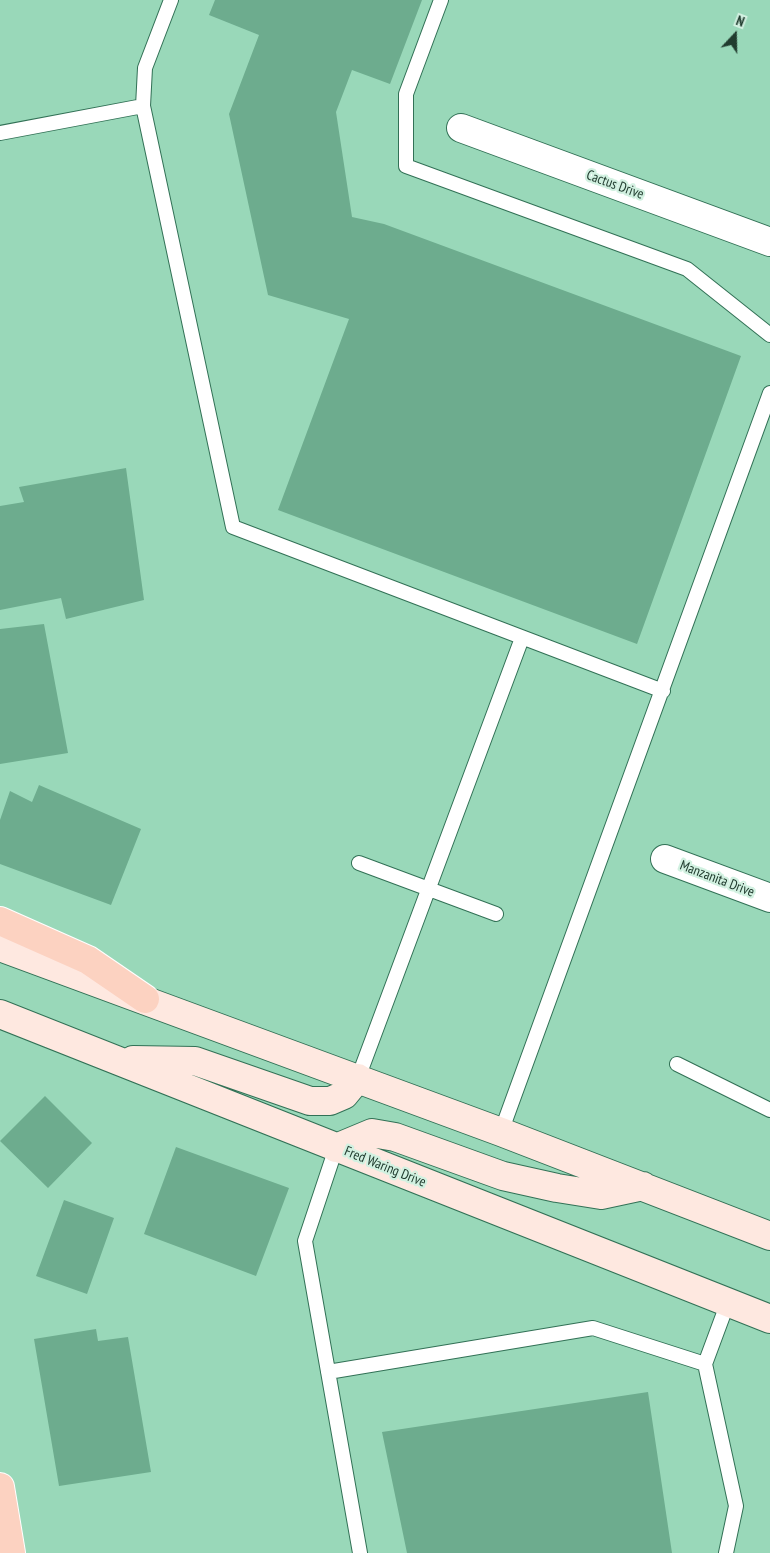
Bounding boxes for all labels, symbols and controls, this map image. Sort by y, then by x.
north arrow [710,10,760,60]
text: N [734,11,747,31]
street label: Cactus Drive [584,167,646,203]
street label: Manzanita Drive [677,857,757,901]
street label: Fred Waring Drive [342,1143,428,1191]

